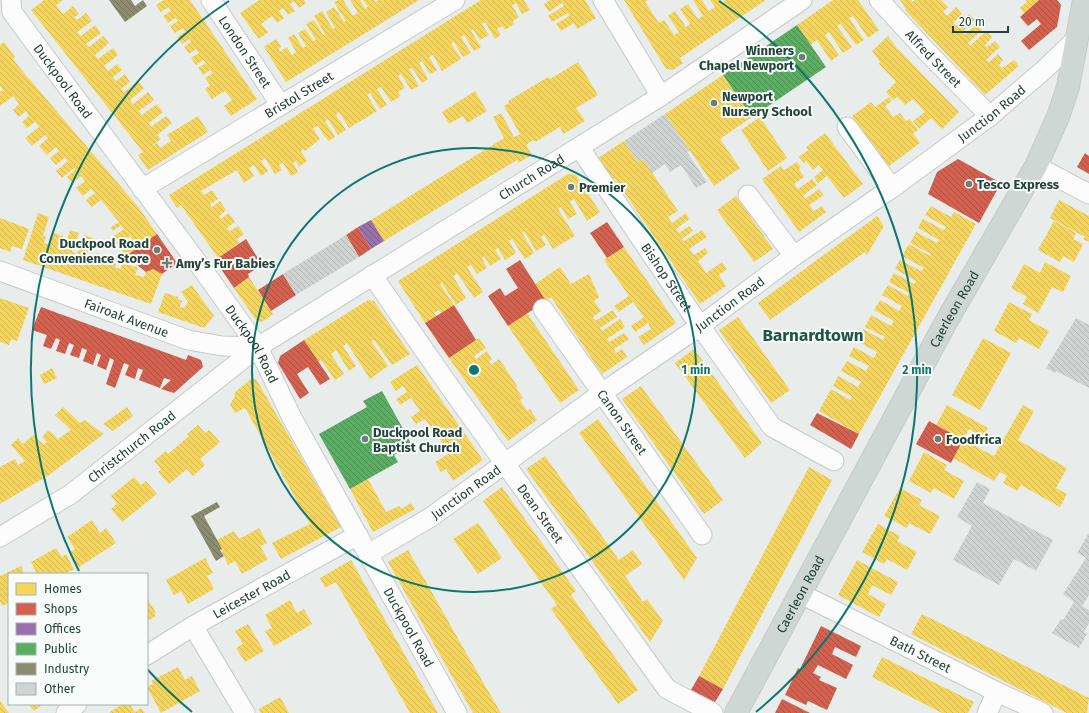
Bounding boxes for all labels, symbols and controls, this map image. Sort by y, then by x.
scale bar [953,8,1008,34]
street label: London Street [216,13,275,91]
text: 20 m [959,15,985,29]
street label: Alfred Street [903,27,965,90]
street label: Duckpool Road [31,41,96,121]
place label: Winners Chapel Newport [699,43,795,73]
marker: Winners Chapel Newport [797,52,807,62]
street label: Bristol Street [262,68,336,121]
street label: Junction Road [955,82,1028,145]
place label: Newport Nursery School [722,89,812,119]
marker: Newport Nursery School [709,98,719,108]
street label: Church Road [496,151,567,203]
place label: Tesco Express [977,177,1060,192]
marker: Tesco Express [964,179,974,189]
place label: Premier [579,180,626,195]
marker: Premier [566,182,576,192]
place label: Duckpool Road Convenience Store [39,236,149,266]
street label: Bishop Street [638,240,696,314]
marker: Duckpool Road Convenience Store [152,245,162,255]
place label: Amy’s Fur Babies [175,256,276,271]
marker: Amy’s Fur Babies [161,257,173,269]
street label: Caerleon Road [926,268,982,350]
street label: Junction Road [692,273,767,335]
street label: Fairoak Avenue [82,295,171,340]
street label: Duckpool Road [223,302,282,385]
district label: Barnardtown [763,325,863,346]
centre of rings [467,363,481,377]
text: 1 min [682,363,710,377]
text: 2 min [902,363,932,377]
street label: Canon Street [594,387,651,457]
street label: Christchurch Road [85,407,178,486]
place label: Duckpool Road Baptist Church [373,425,462,455]
place label: Foodfrica [946,432,1002,447]
marker: Duckpool Road Baptist Church [360,434,370,444]
marker: Foodfrica [933,434,943,444]
street label: Junction Road [428,462,504,522]
street label: Dean Street [515,481,567,546]
street label: Caerleon Road [773,553,827,635]
street label: Leicester Road [210,566,293,621]
legend [8,573,148,705]
text: Homes [44,582,82,596]
street label: Duckpool Road [381,585,437,670]
text: Shops [44,602,78,616]
text: Offices [44,622,81,636]
street label: Bath Street [888,632,954,675]
text: Public [44,642,78,656]
text: Industry [44,662,89,676]
text: Other [44,682,75,696]

